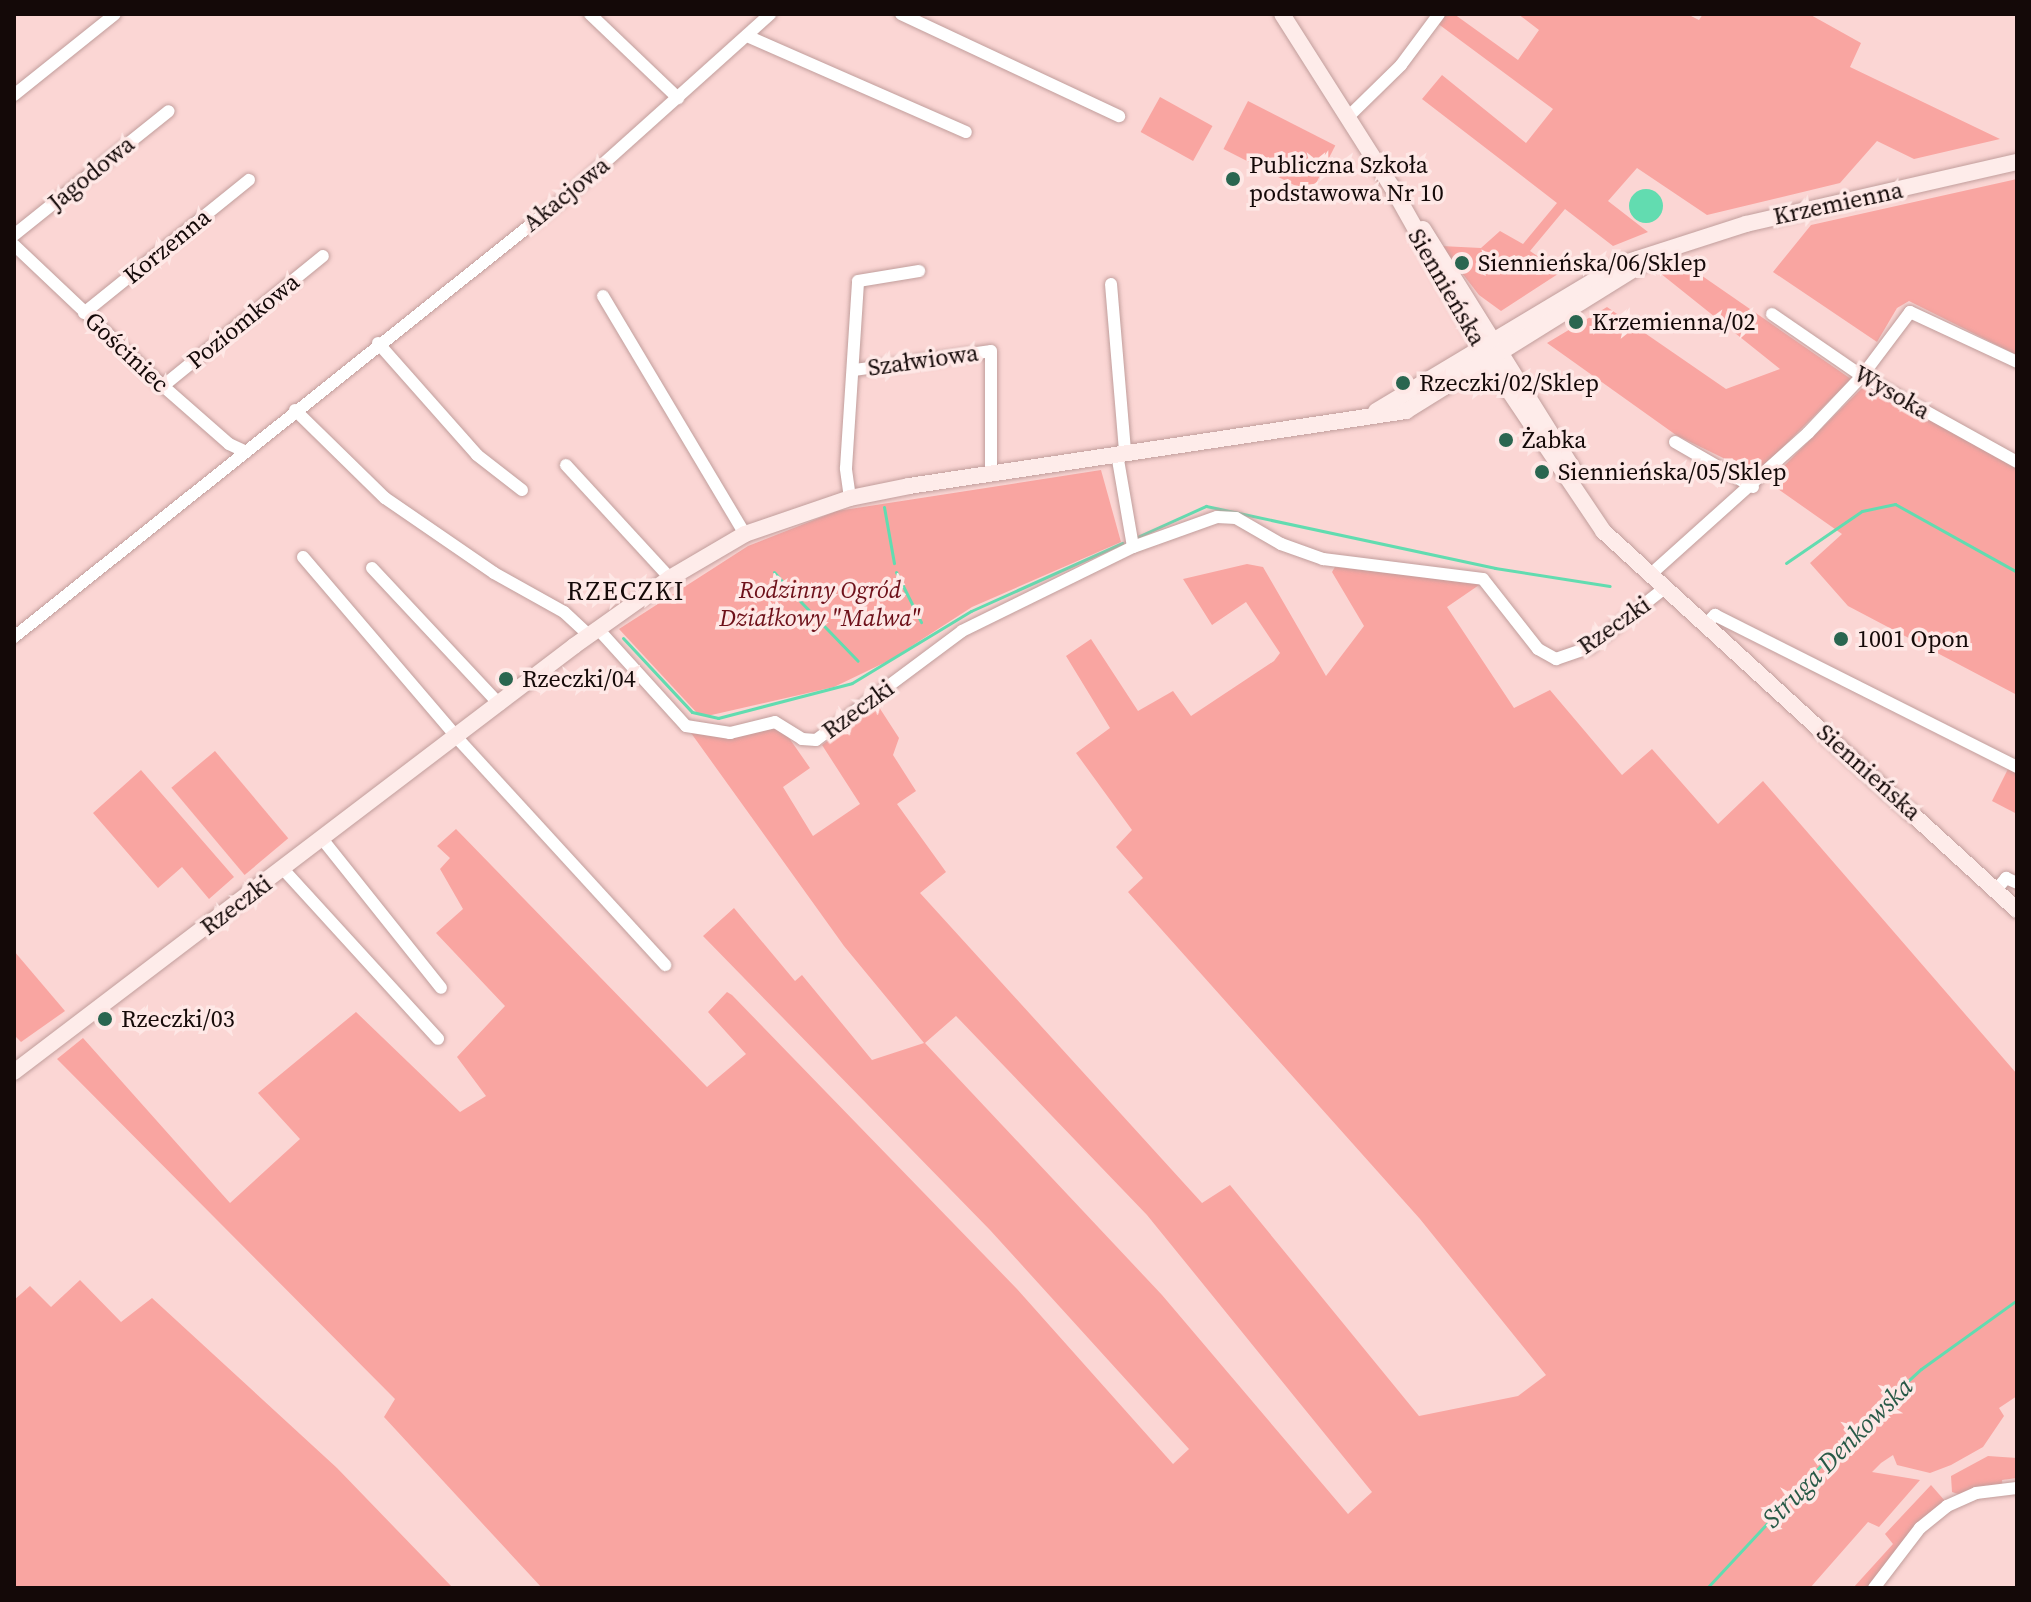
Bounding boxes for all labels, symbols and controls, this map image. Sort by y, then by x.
street label: Jagodowa [42,130,140,216]
street label: Akacjowa [517,150,615,238]
place label: Publiczna Szkoła podstawowa Nr 10 [1249,151,1444,207]
marker: Publiczna Szkoła podstawowa Nr 10 [1224,170,1242,188]
street label: Krzemienna [1771,175,1905,231]
street label: Korzenna [118,202,216,290]
street label: Siennieńska [1402,223,1492,351]
place label: Siennieńska/06/Sklep [1478,249,1706,277]
marker: Siennieńska/06/Sklep [1453,254,1471,272]
street label: Poziomkowa [181,267,305,375]
street label: Gościniec [79,306,175,398]
place label: Krzemienna/02 [1592,308,1756,336]
marker: Krzemienna/02 [1567,313,1585,331]
street label: Szałwiowa [866,338,980,382]
street label: Wysoka [1849,359,1935,425]
place label: Rzeczki/02/Sklep [1419,369,1599,397]
marker: Rzeczki/02/Sklep [1394,374,1412,392]
place label: Żabka [1522,426,1586,454]
marker: Żabka [1497,431,1515,449]
place label: Siennieńska/05/Sklep [1558,458,1786,486]
marker: Siennieńska/05/Sklep [1533,463,1551,481]
district label: RZECZKI [567,576,685,608]
park label: Rodzinny Ogród Działkowy "Malwa" [719,576,921,632]
street label: Rzeczki [1572,590,1656,660]
place label: 1001 Opon [1857,625,1969,653]
marker: 1001 Opon [1832,630,1850,648]
place label: Rzeczki/04 [522,665,636,693]
marker: Rzeczki/04 [497,670,515,688]
street label: Rzeczki [816,673,900,745]
street label: Siennieńska [1811,718,1927,826]
street label: Rzeczki [195,869,277,941]
place label: Rzeczki/03 [121,1005,235,1033]
marker: Rzeczki/03 [96,1010,114,1028]
water label: Struga Denkowska [1756,1371,1920,1535]

